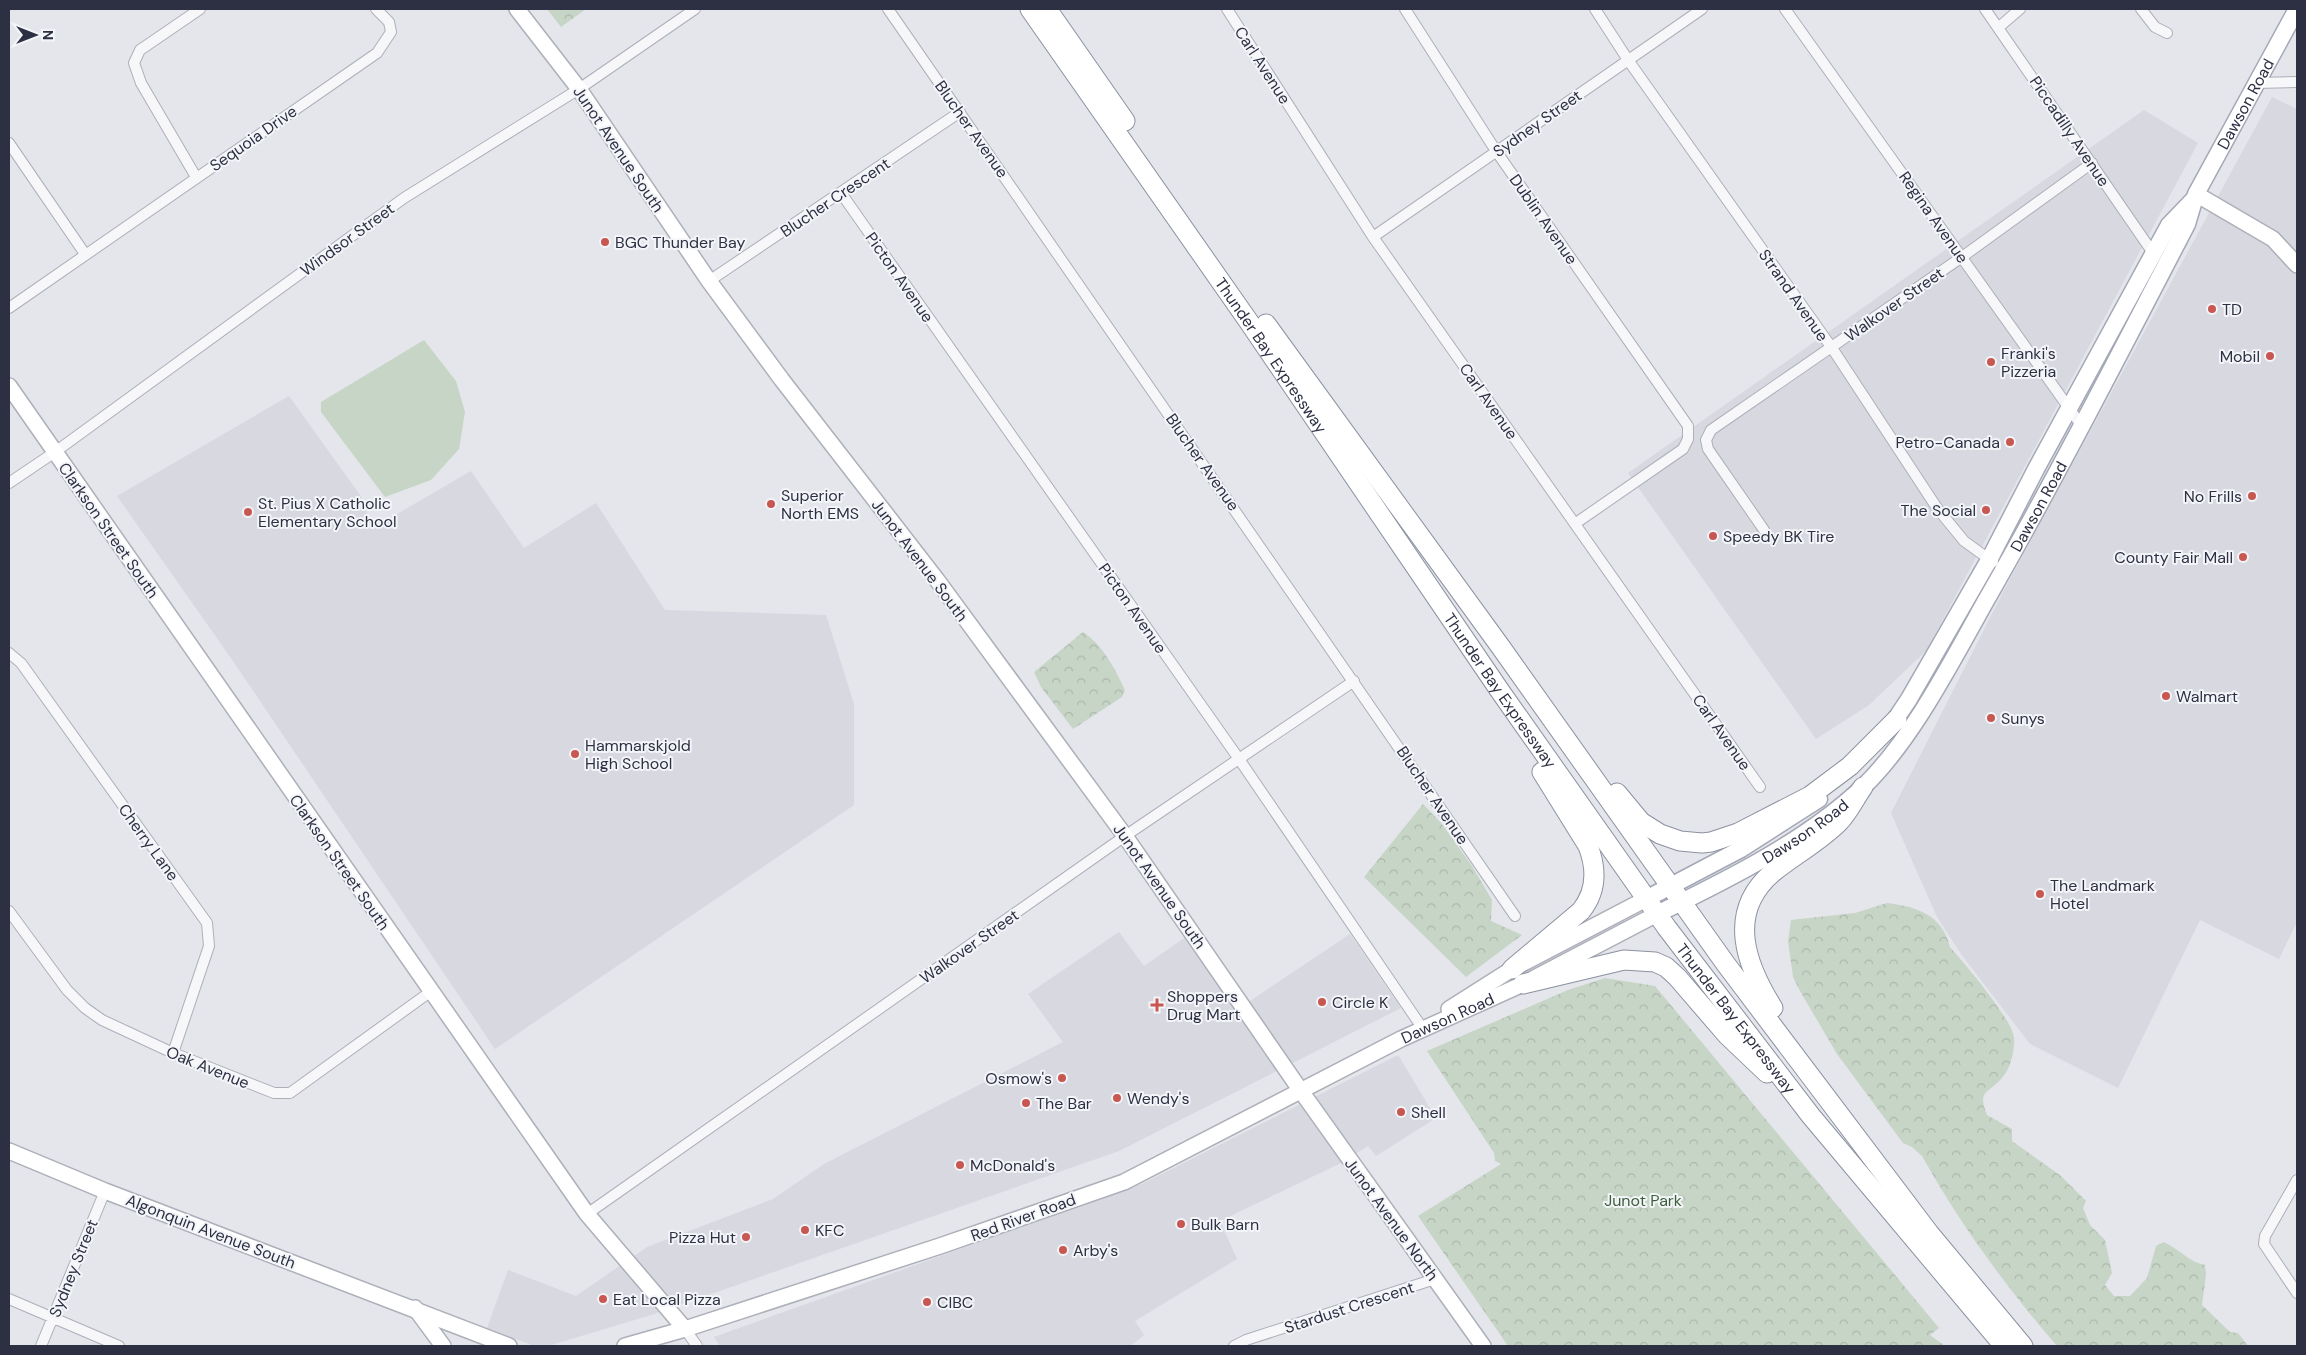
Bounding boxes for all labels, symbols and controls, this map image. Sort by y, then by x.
north arrow [10,10,60,60]
street label: Carl Avenue [1230,23,1295,108]
text: N [39,30,57,40]
street label: Dawson Road [2212,55,2279,153]
street label: Piccadilly Avenue [2025,72,2114,190]
street label: Blucher Avenue [930,76,1013,182]
street label: Junot Avenue South [568,82,669,217]
street label: Sydney Street [1489,85,1586,162]
street label: Sequoia Drive [206,101,301,176]
street label: Blucher Crescent [776,153,894,242]
street label: Regina Avenue [1894,167,1973,267]
street label: Dublin Avenue [1505,170,1582,268]
street label: Windsor Street [296,198,399,281]
street label: Picton Avenue [861,228,938,326]
place label: BGC Thunder Bay [615,232,745,253]
marker: BGC Thunder Bay [599,236,611,248]
street label: Strand Avenue [1754,245,1833,346]
street label: Walkover Street [1841,262,1948,346]
street label: Thunder Bay Expressway [1210,274,1332,437]
place label: TD [2222,299,2242,320]
marker: TD [2206,303,2218,315]
place label: Franki's Pizzeria [2001,343,2056,382]
place label: Mobil [2220,346,2260,367]
marker: Mobil [2264,350,2276,362]
marker: Franki's Pizzeria [1985,356,1997,368]
street label: Carl Avenue [1455,359,1523,443]
street label: Blucher Avenue [1161,409,1244,515]
place label: Petro-Canada [1896,432,2000,453]
marker: Petro-Canada [2004,436,2016,448]
street label: Clarkson Street South [54,458,163,602]
street label: Dawson Road [2006,458,2072,556]
place label: Superior North EMS [781,485,859,524]
place label: No Frills [2184,486,2242,507]
marker: No Frills [2246,490,2258,502]
place label: St. Pius X Catholic Elementary School [258,493,396,532]
street label: Junot Avenue South [867,495,973,626]
marker: Superior North EMS [765,498,777,510]
place label: The Social [1900,500,1976,521]
marker: The Social [1980,504,1992,516]
marker: St. Pius X Catholic Elementary School [242,506,254,518]
place label: Speedy BK Tire [1723,526,1834,547]
marker: Speedy BK Tire [1707,530,1719,542]
place label: County Fair Mall [2114,547,2233,568]
marker: County Fair Mall [2237,551,2249,563]
street label: Picton Avenue [1094,559,1171,657]
street label: Thunder Bay Expressway [1439,609,1561,772]
place label: Walmart [2176,686,2238,707]
street label: Carl Avenue [1688,690,1756,774]
marker: Walmart [2160,690,2172,702]
place label: Sunys [2001,708,2045,729]
marker: Sunys [1985,712,1997,724]
place label: Hammarskjold High School [585,735,691,774]
street label: Blucher Avenue [1392,742,1473,849]
marker: Hammarskjold High School [569,748,581,760]
street label: Clarkson Street South [285,790,394,934]
street label: Dawson Road [1758,795,1853,868]
street label: Cherry Lane [114,800,184,885]
street label: Junot Avenue South [1109,820,1211,953]
place label: The Landmark Hotel [2050,875,2155,914]
marker: The Landmark Hotel [2034,888,2046,900]
street label: Walkover Street [916,904,1023,988]
street label: Thunder Bay Expressway [1672,939,1800,1098]
place label: Shoppers Drug Mart [1167,986,1241,1025]
street label: Dawson Road [1398,988,1498,1049]
place label: Circle K [1332,992,1388,1013]
marker: Circle K [1316,996,1328,1008]
marker: Shoppers Drug Mart [1151,999,1163,1011]
street label: Oak Avenue [163,1041,252,1094]
place label: Osmow's [985,1068,1052,1089]
marker: Osmow's [1056,1072,1068,1084]
place label: Wendy's [1127,1088,1189,1109]
marker: Wendy's [1111,1092,1123,1104]
place label: The Bar [1036,1093,1092,1114]
marker: The Bar [1020,1097,1032,1109]
place label: Shell [1411,1102,1446,1123]
marker: Shell [1395,1106,1407,1118]
street label: Junot Avenue North [1340,1154,1443,1285]
place label: McDonald's [970,1155,1055,1176]
marker: McDonald's [954,1159,966,1171]
street label: Algonquin Avenue South [123,1189,299,1274]
street label: Red River Road [968,1189,1079,1246]
park label: Junot Park [1604,1190,1682,1211]
place label: Bulk Barn [1191,1214,1259,1235]
street label: Sydney Street [44,1216,103,1320]
marker: Bulk Barn [1175,1218,1187,1230]
place label: KFC [815,1220,844,1241]
marker: KFC [799,1224,811,1236]
place label: Pizza Hut [669,1227,736,1248]
marker: Pizza Hut [740,1231,752,1243]
place label: Arby's [1073,1240,1118,1261]
marker: Arby's [1057,1244,1069,1256]
street label: Stardust Crescent [1282,1277,1417,1338]
place label: Eat Local Pizza [613,1289,721,1310]
place label: CIBC [937,1292,973,1313]
marker: Eat Local Pizza [597,1293,609,1305]
marker: CIBC [921,1296,933,1308]

